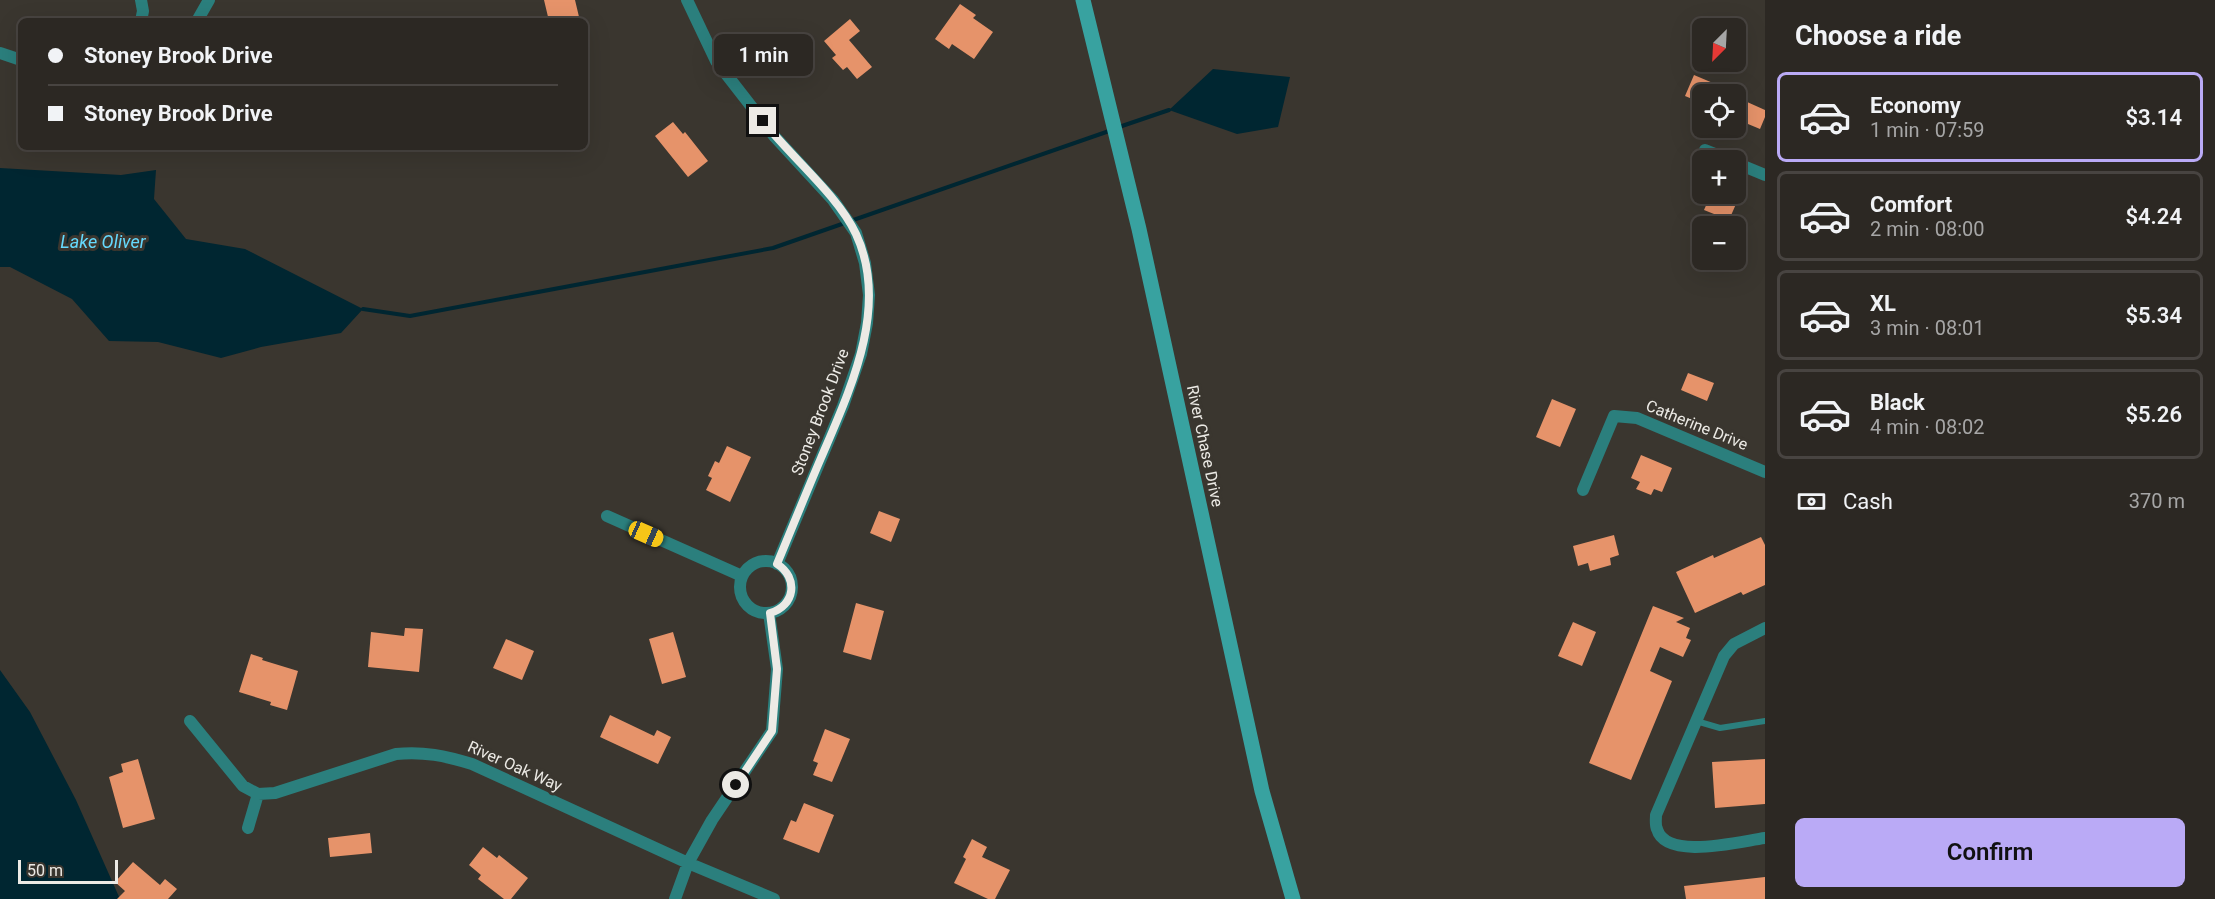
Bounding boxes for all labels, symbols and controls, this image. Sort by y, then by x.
north arrow [1692,18,1746,72]
map controls [1692,18,1746,270]
text: Choose a ride [1795,20,1961,52]
callout: 1 min [714,34,813,76]
text: Stoney Brook Drive [84,43,273,68]
text: 1 min [738,43,789,67]
button: locate [1692,84,1746,138]
icon: car [1798,90,1852,144]
text: Economy [1870,93,1961,118]
text: Stoney Brook Drive [84,101,273,126]
text: $3.14 [2125,105,2182,130]
route end [749,107,776,134]
text: 1 min · 07:59 [1870,118,1985,142]
button: + [1692,150,1746,204]
icon: car [1798,189,1852,243]
text: Comfort [1870,192,1952,217]
text: $4.24 [2125,204,2182,229]
button: − [1692,216,1746,270]
text: 2 min · 08:00 [1870,217,1985,241]
water label: Lake Oliver [60,231,147,252]
icon: car [1798,288,1852,342]
text: XL [1870,291,1896,316]
text: $5.34 [2125,303,2182,328]
text: 3 min · 08:01 [1870,316,1985,340]
street label: Stoney Brook Drive [787,346,853,478]
street label: River Chase Drive [1183,383,1227,509]
icon: car [1798,387,1852,441]
text: Black [1870,390,1925,415]
street label: Catherine Drive [1643,396,1751,454]
text: $5.26 [2125,402,2182,427]
text: 4 min · 08:02 [1870,415,1985,439]
icon: cash [1795,485,1828,518]
text: Cash [1843,489,1893,514]
text: 370 m [2129,489,2185,513]
car [626,518,666,550]
street label: River Oak Way [465,737,565,795]
route start [722,771,749,798]
button: Confirm [1795,818,2185,887]
scale bar [18,857,118,884]
text: 50 m [27,861,63,880]

